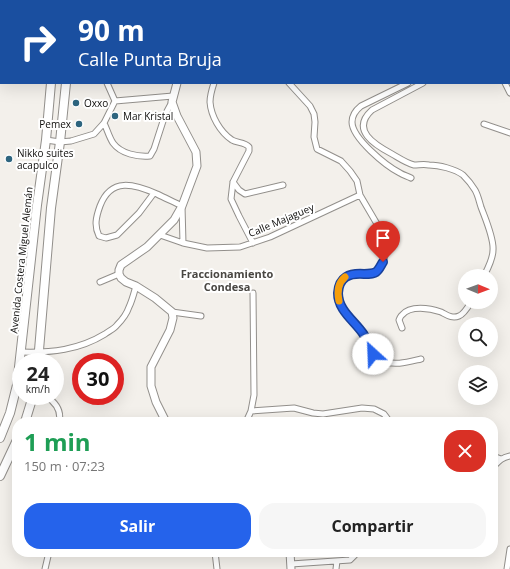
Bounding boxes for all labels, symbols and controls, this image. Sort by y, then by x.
text: 90 m [78,11,145,49]
icon: right [12,16,64,68]
text: Calle Punta Bruja [78,47,222,71]
place label: Oxxo [84,96,108,110]
marker: Oxxo [71,98,81,108]
place label: Mar Kristal [123,109,173,123]
marker: Mar Kristal [110,111,120,121]
place label: Pemex [39,117,72,131]
marker: Pemex [74,119,84,129]
place label: Nikko suites acapulco [17,146,74,172]
marker: Nikko suites acapulco [4,154,14,164]
street label: Avenida Costera Miguel Alemán [6,186,36,334]
street label: Calle Majaguey [246,200,317,240]
pin [366,221,400,262]
icon: arrive [372,227,394,249]
district label: Fraccionamiento Condesa [181,266,273,294]
north arrow [458,269,498,309]
map controls [458,269,498,405]
button: search [458,317,498,357]
position arrow [352,333,394,375]
speed limit sign: 30 [72,353,124,405]
text: 24 [27,360,49,387]
button: layers [458,365,498,405]
text: km/h [26,382,50,396]
text: 1 min [24,425,91,458]
button: close [444,430,486,472]
text: 150 m · 07:23 [24,457,105,475]
button: Salir [24,503,251,549]
button: Compartir [259,503,486,549]

